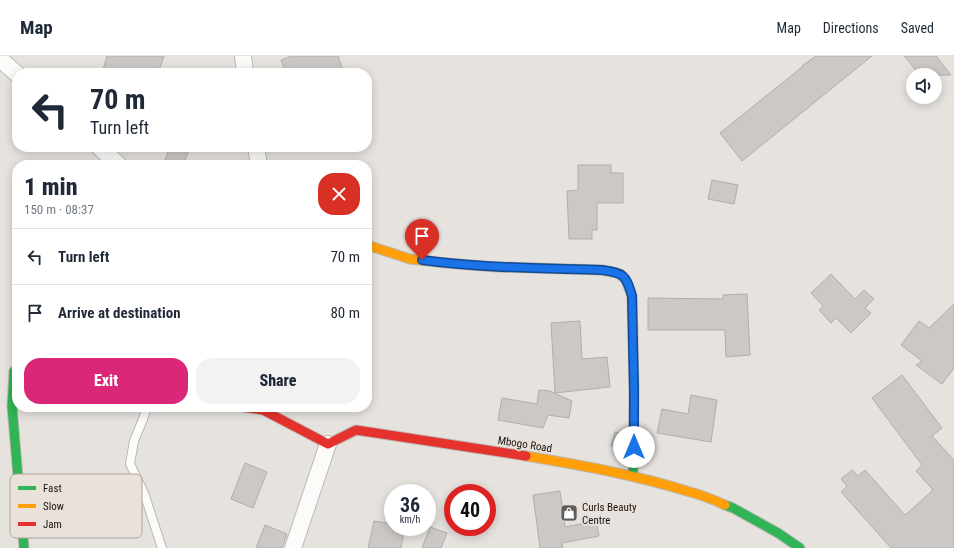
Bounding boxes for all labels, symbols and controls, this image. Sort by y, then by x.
text: Map [20,16,53,39]
text: Map [777,20,801,36]
text: Directions [823,20,879,36]
text: Saved [901,20,934,36]
map controls [906,68,942,104]
button: sound [906,68,942,104]
text: 70 m [90,83,146,116]
icon: left [24,84,76,136]
text: Turn left [90,117,149,138]
text: 1 min [24,173,78,201]
button: close [318,173,360,215]
text: 150 m · 08:37 [24,202,94,217]
pin [405,219,439,260]
icon: arrive [411,225,433,247]
icon: left [24,246,46,268]
text: Turn left [58,248,109,266]
text: 70 m [330,248,360,266]
icon: arrive [24,302,46,324]
text: Arrive at destination [58,304,181,322]
text: 80 m [330,304,360,322]
button: Exit [24,358,188,404]
button: Share [196,358,360,404]
position arrow [613,426,655,468]
street label: Mbogo Road [497,434,553,455]
legend [10,474,142,538]
text: Fast [43,482,62,495]
speed limit sign: 40 [444,484,496,536]
text: 36 [400,493,420,517]
text: Slow [43,500,64,513]
place label: Curls Beauty Centre [582,501,637,527]
shop icon: Curls Beauty Centre [559,503,579,523]
text: km/h [400,514,420,525]
text: Jam [43,518,62,531]

